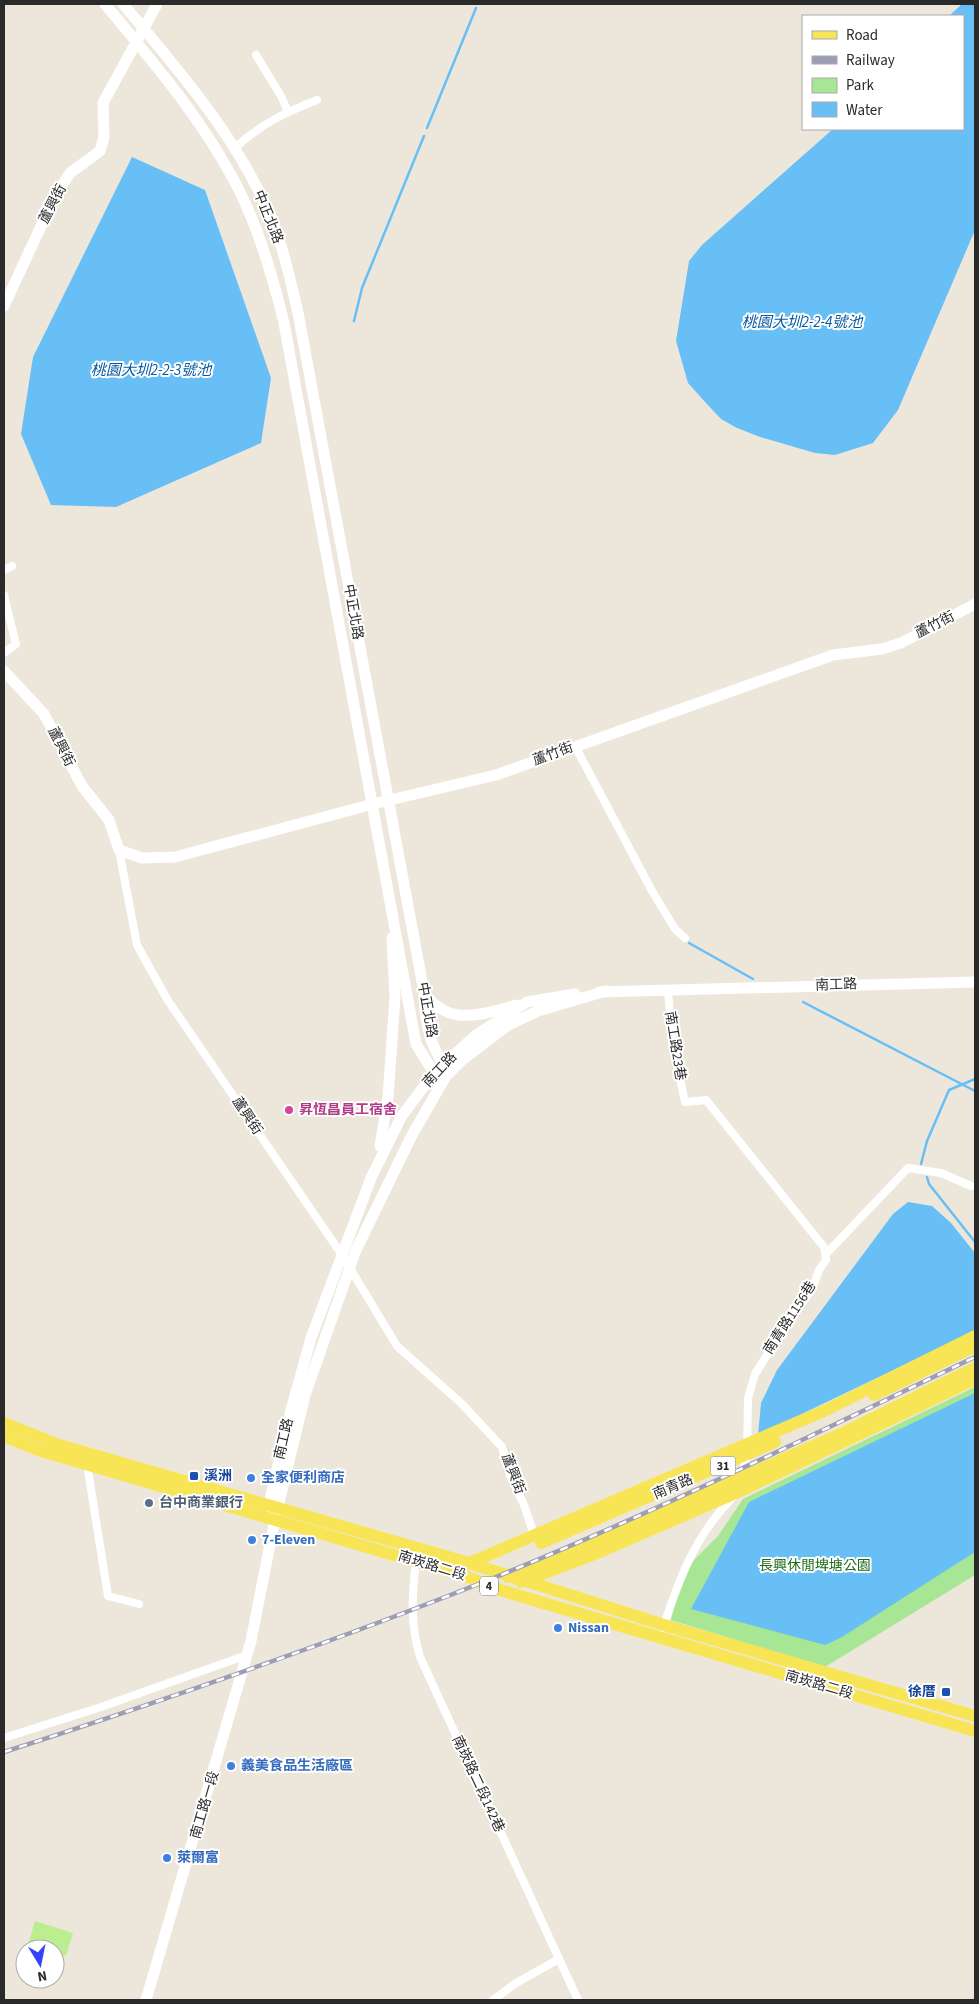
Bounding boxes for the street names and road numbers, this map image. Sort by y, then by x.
street label: 蘆興街 [34,181,72,227]
street label: 中正北路 [248,187,288,247]
street label: 中正北路 [338,583,368,641]
street label: 蘆竹街 [912,607,958,643]
street label: 蘆興街 [43,724,79,770]
street label: 蘆竹街 [530,737,576,771]
street label: 南工路 [815,974,857,996]
street label: 中正北路 [412,981,442,1039]
street label: 南工路23巷 [660,1010,690,1082]
street label: 南工路 [418,1048,462,1092]
street label: 蘆興街 [227,1093,267,1139]
street label: 南青路1156巷 [759,1277,821,1359]
street label: 南工路 [270,1416,298,1462]
street label: 蘆興街 [496,1451,530,1497]
road number: 31 [710,1456,736,1475]
street label: 南青路 [650,1470,696,1504]
street label: 南崁路二段 [396,1546,468,1586]
road number: 4 [480,1576,498,1595]
street label: 南崁路二段 [783,1666,855,1704]
street label: 南崁路二段142巷 [447,1732,509,1836]
street label: 南工路一段 [186,1769,224,1841]

